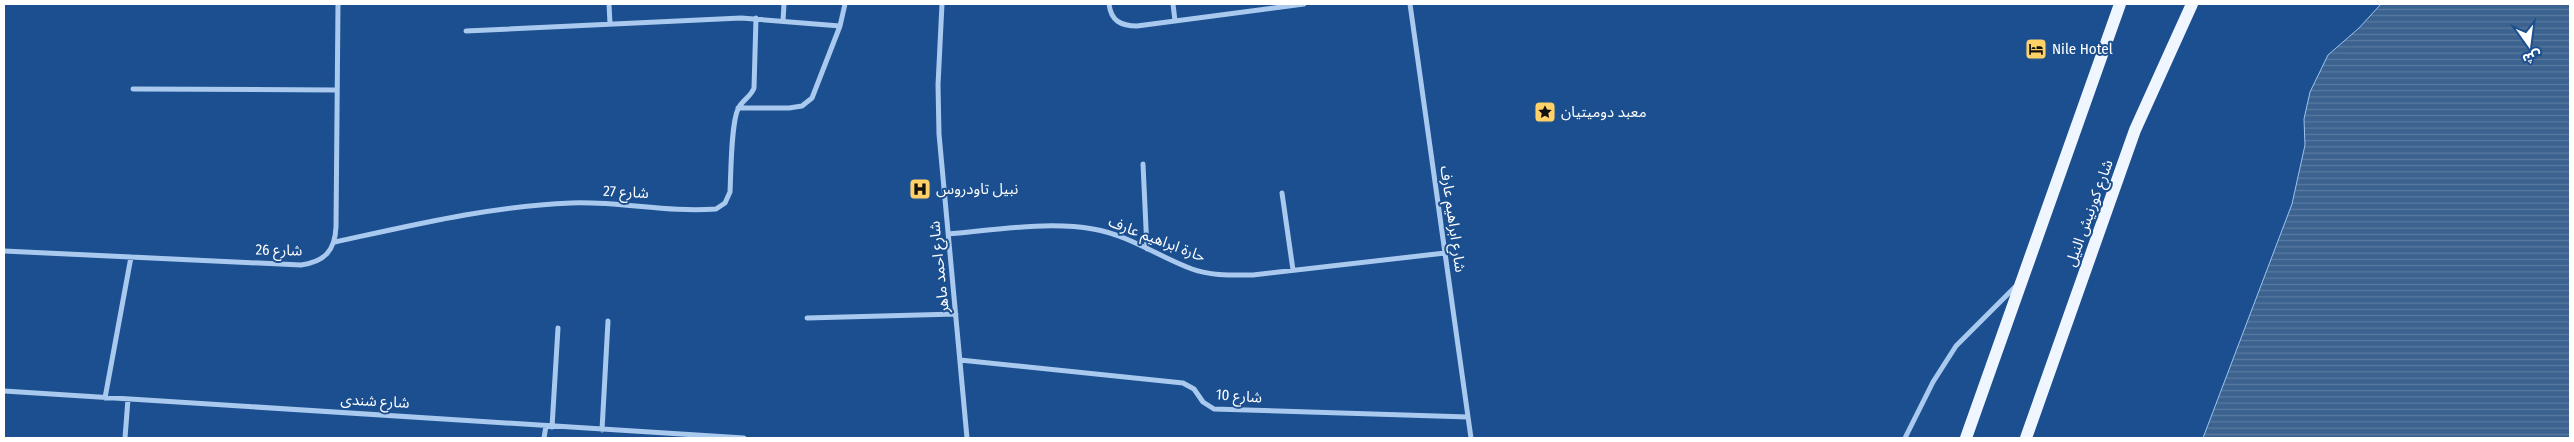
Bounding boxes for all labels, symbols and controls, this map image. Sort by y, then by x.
north arrow [2504,20,2554,70]
hotel icon: Nile Hotel [2024,37,2048,61]
place label: Nile Hotel [2052,40,2113,58]
text: ش [2521,47,2543,68]
place icon: معبد دوميتيان [1533,100,1557,124]
place label: معبد دوميتيان [1561,103,1647,121]
street label: شارع كورنيش النيل [2061,157,2120,270]
street label: شارع ابراهيم عارف [1434,165,1469,274]
hospital icon: نبيل تاودروس [908,177,932,201]
place label: نبيل تاودروس [936,180,1018,198]
street label: شارع 27 [603,182,649,205]
street label: حارة ابراهيم عارف [1105,212,1208,268]
street label: شارع احمد ماهر [925,220,956,315]
street label: شارع 26 [255,241,303,262]
street label: شارع 10 [1215,385,1263,410]
street label: شارع شندى [340,390,410,415]

